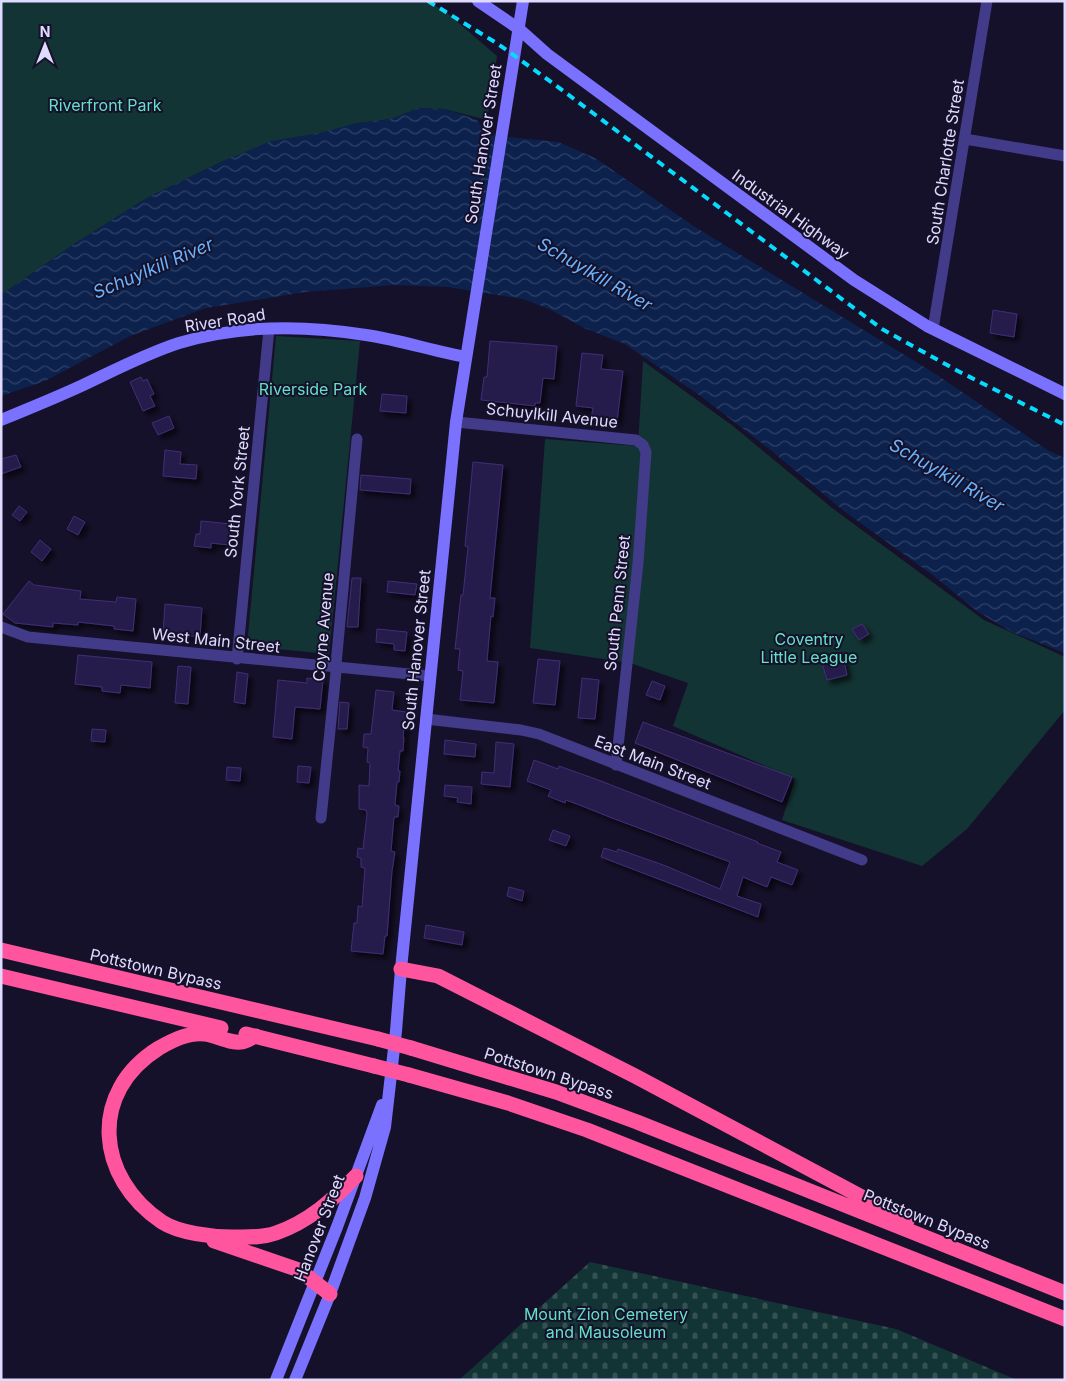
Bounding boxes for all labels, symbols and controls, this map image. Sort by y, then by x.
north arrow [20,20,70,70]
text: N [40,23,50,40]
street label: South Hanover Street [460,63,506,225]
street label: South Charlotte Street [922,78,968,246]
park label: Riverfront Park [48,95,162,115]
street label: Industrial Highway [728,165,854,263]
water label: Schuylkill River [90,233,217,303]
water label: Schuylkill River [534,233,657,316]
street label: River Road [183,304,267,336]
park label: Riverside Park [259,379,367,399]
street label: Schuylkill Avenue [485,398,619,432]
street label: South York Street [220,425,254,559]
water label: Schuylkill River [886,434,1009,517]
street label: South Penn Street [600,534,634,672]
street label: South Hanover Street [398,568,434,732]
street label: Coyne Avenue [308,572,338,682]
street label: West Main Street [151,623,281,657]
park label: Coventry Little League [761,629,857,667]
street label: East Main Street [592,731,714,793]
street label: Pottstown Bypass [88,944,224,994]
street label: Pottstown Bypass [482,1043,616,1103]
street label: Hanover Street [289,1172,349,1284]
street label: Pottstown Bypass [861,1184,993,1254]
park label: Mount Zion Cemetery and Mausoleum [524,1304,688,1342]

